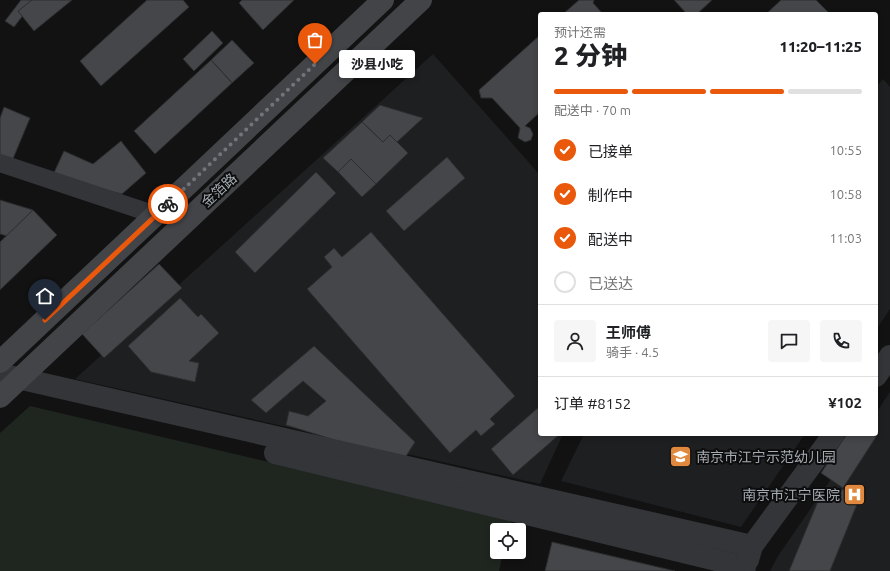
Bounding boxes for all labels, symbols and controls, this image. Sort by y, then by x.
pin [298,23,332,64]
text: 预计还需 [554,25,606,39]
icon: bag [304,29,326,51]
text: 11:20–11:25 [779,38,862,55]
text: 2 分钟 [554,41,627,70]
callout: 沙县小吃 [339,50,415,78]
text: 沙县小吃 [351,57,403,71]
text: 配送中 · 70 m [554,103,631,117]
icon: check [554,139,576,161]
text: 已接单 [588,143,633,160]
text: 10:55 [829,143,862,157]
street label: 金箔路 [198,170,240,210]
icon: check [554,183,576,205]
courier [148,184,188,224]
text: 制作中 [588,187,633,204]
text: 10:58 [829,187,862,201]
icon: bike [157,193,179,215]
icon: check [554,227,576,249]
text: 配送中 [588,231,633,248]
text: 11:03 [829,231,862,245]
text: 已送达 [588,275,633,292]
pin [28,279,62,320]
icon: home [34,285,56,307]
button: person [554,320,596,362]
button: chat [768,320,810,362]
button: phone [820,320,862,362]
text: 王师傅 [606,324,651,341]
text: 骑手 · 4.5 [606,345,659,359]
text: ¥102 [828,394,862,411]
text: 订单 #8152 [554,395,631,412]
school or university icon: 南京市江宁示范幼儿园 [668,444,694,470]
place label: 南京市江宁示范幼儿园 [696,449,836,465]
hospital icon: 南京市江宁医院 [842,482,868,508]
place label: 南京市江宁医院 [742,487,840,503]
map controls [490,523,526,559]
button: locate [490,523,526,559]

